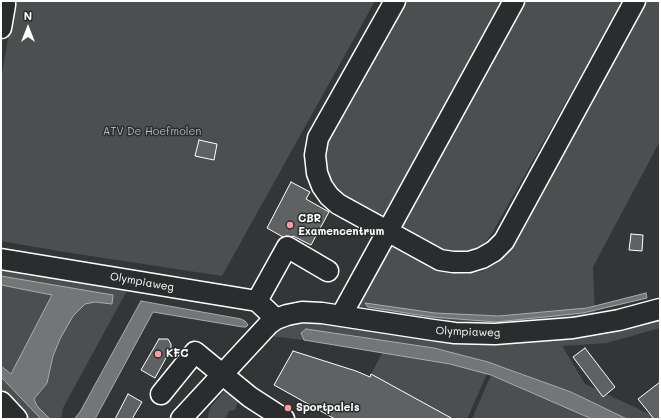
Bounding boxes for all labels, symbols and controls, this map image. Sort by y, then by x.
north arrow [8,8,48,48]
text: N [24,8,32,23]
park label: ATV De Hoefmolen [103,125,201,139]
place label: CBR Examencentrum [298,212,384,238]
marker: CBR Examencentrum [285,220,295,230]
street label: Olympiaweg [109,270,175,294]
street label: Olympiaweg [435,324,501,340]
place label: KFC [166,347,188,361]
marker: KFC [153,349,163,359]
place label: Sportpaleis [296,401,360,415]
marker: Sportpaleis [283,403,293,413]

